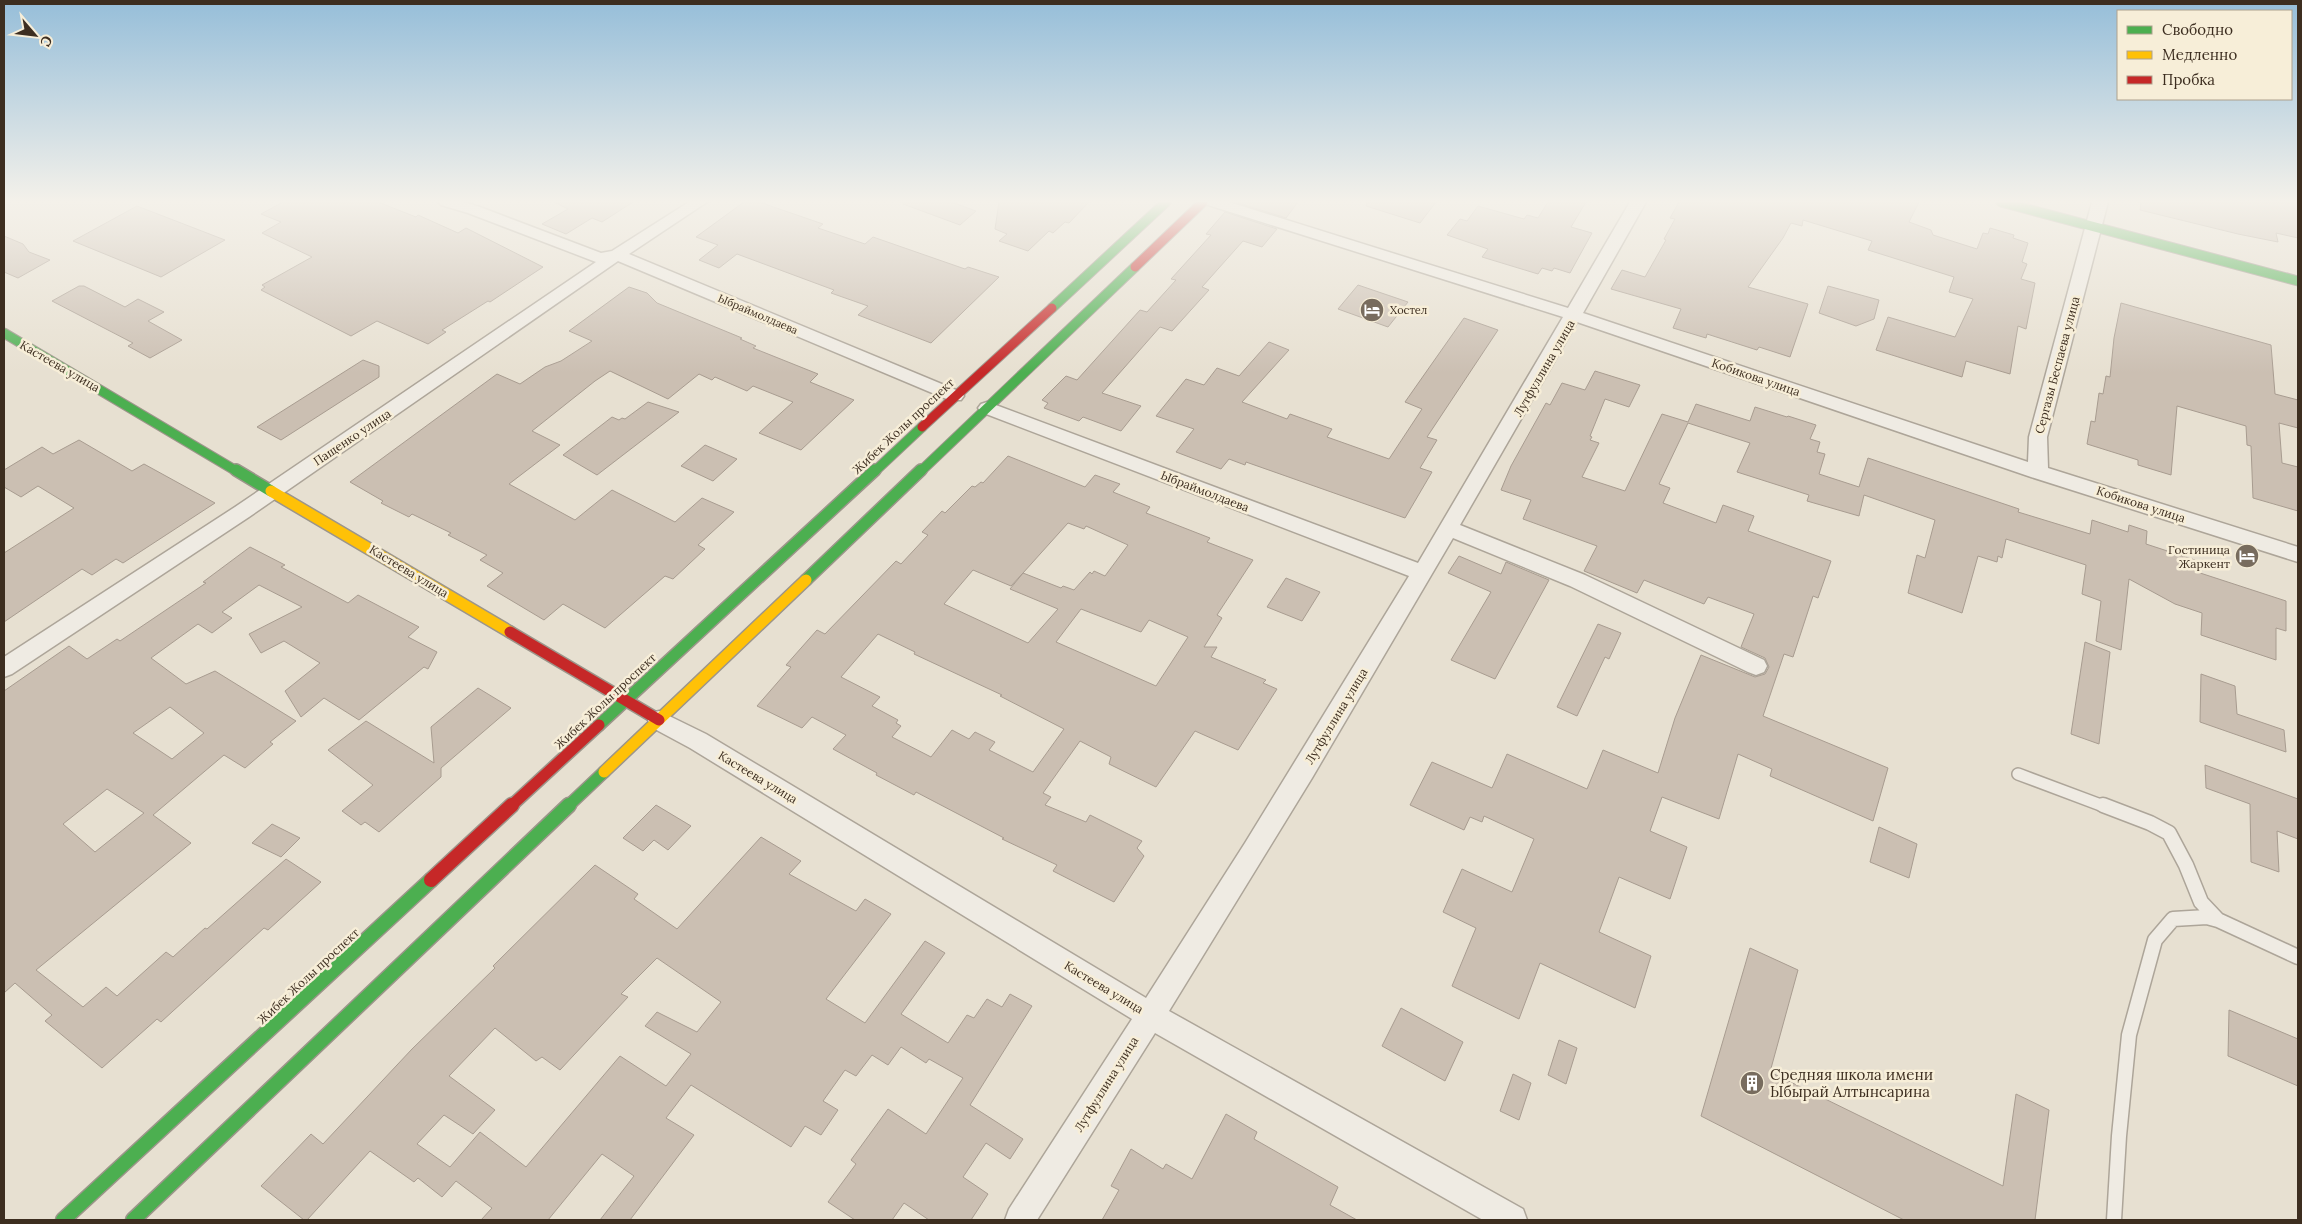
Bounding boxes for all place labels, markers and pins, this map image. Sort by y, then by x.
hotel icon: Хостел [1359,297,1385,323]
place label: Хостел [1390,303,1428,317]
place label: Гостиница Жаркент [2168,542,2230,571]
hotel icon: Гостиница Жаркент [2234,543,2260,569]
place label: Средняя школа имени Ыбырай Алтынсарина [1770,1065,1933,1101]
building icon: Средняя школа имени Ыбырай Алтынсарина [1739,1070,1765,1096]

